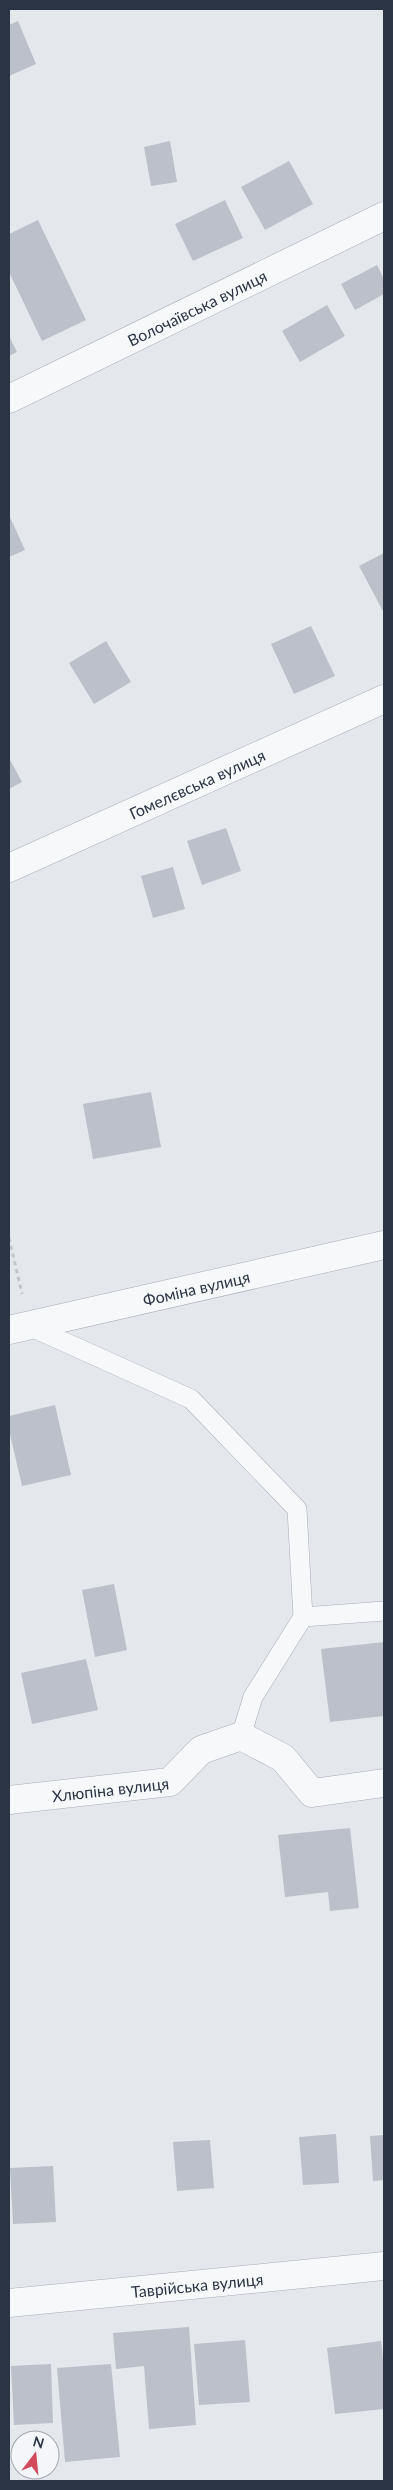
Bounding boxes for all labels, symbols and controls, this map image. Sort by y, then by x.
street label: Волочаївська вулиця [124,265,270,349]
street label: Гомелєвська вулиця [126,745,268,822]
street label: Фоміна вулиця [141,1266,252,1309]
street label: Хлюпіна вулиця [51,1773,170,1805]
street label: Таврійська вулиця [130,2268,264,2300]
north arrow [10,2430,60,2480]
text: N [31,2432,46,2452]

